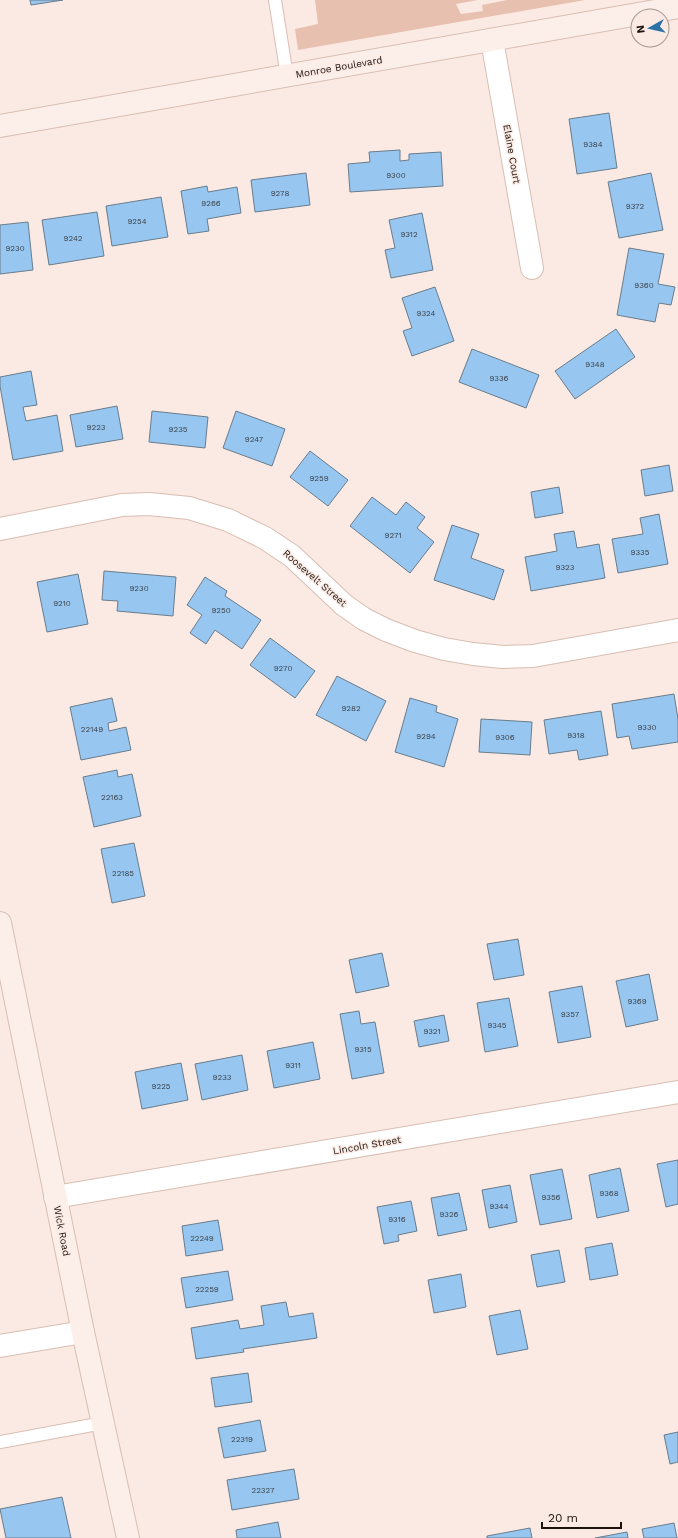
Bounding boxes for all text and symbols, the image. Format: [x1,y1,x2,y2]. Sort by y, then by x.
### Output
north arrow [630,8,670,48]
text: N [634,24,648,34]
street label: Monroe Boulevard [295,54,383,80]
street label: Elaine Court [501,123,523,185]
house number: 9384 [583,140,603,149]
house number: 9300 [386,171,406,180]
house number: 9278 [271,189,289,198]
house number: 9266 [201,199,221,208]
house number: 9372 [626,202,644,211]
house number: 9254 [127,217,147,226]
house number: 9312 [400,230,418,239]
house number: 9242 [64,234,83,243]
house number: 9230 [5,244,25,253]
house number: 9360 [634,281,654,290]
house number: 9324 [417,309,435,318]
house number: 9348 [585,360,605,369]
house number: 9336 [490,374,509,383]
house number: 9223 [87,423,106,432]
house number: 9235 [169,425,188,434]
house number: 9247 [245,435,264,444]
house number: 9259 [309,474,329,483]
house number: 9271 [384,531,402,540]
street label: Roosevelt Street [281,547,350,609]
house number: 9335 [631,548,650,557]
house number: 9323 [556,563,575,572]
house number: 9230 [129,584,149,593]
house number: 9210 [53,599,71,608]
house number: 9250 [211,606,231,615]
house number: 9270 [274,664,292,673]
house number: 9282 [341,704,361,713]
house number: 9330 [637,723,657,732]
house number: 22149 [81,725,103,734]
house number: 9318 [567,731,585,740]
house number: 9294 [416,732,436,741]
house number: 9306 [495,733,515,742]
house number: 22163 [101,793,123,802]
house number: 22185 [112,869,134,878]
house number: 9369 [627,997,647,1006]
house number: 9357 [561,1010,580,1019]
house number: 9345 [488,1021,507,1030]
house number: 9321 [423,1027,441,1036]
house number: 9315 [354,1045,372,1054]
house number: 9311 [285,1061,301,1070]
house number: 9233 [213,1073,232,1082]
house number: 9225 [152,1082,171,1091]
street label: Lincoln Street [332,1133,403,1156]
house number: 9368 [599,1189,619,1198]
house number: 9356 [542,1193,561,1202]
house number: 9344 [489,1202,509,1211]
street label: Wick Road [52,1205,72,1257]
house number: 9326 [440,1210,459,1219]
house number: 9316 [388,1215,406,1224]
house number: 22249 [190,1234,214,1243]
house number: 22259 [195,1285,219,1294]
house number: 22319 [231,1435,253,1444]
house number: 22327 [252,1486,275,1495]
scale bar [542,1504,621,1530]
text: 20 m [548,1511,578,1525]

